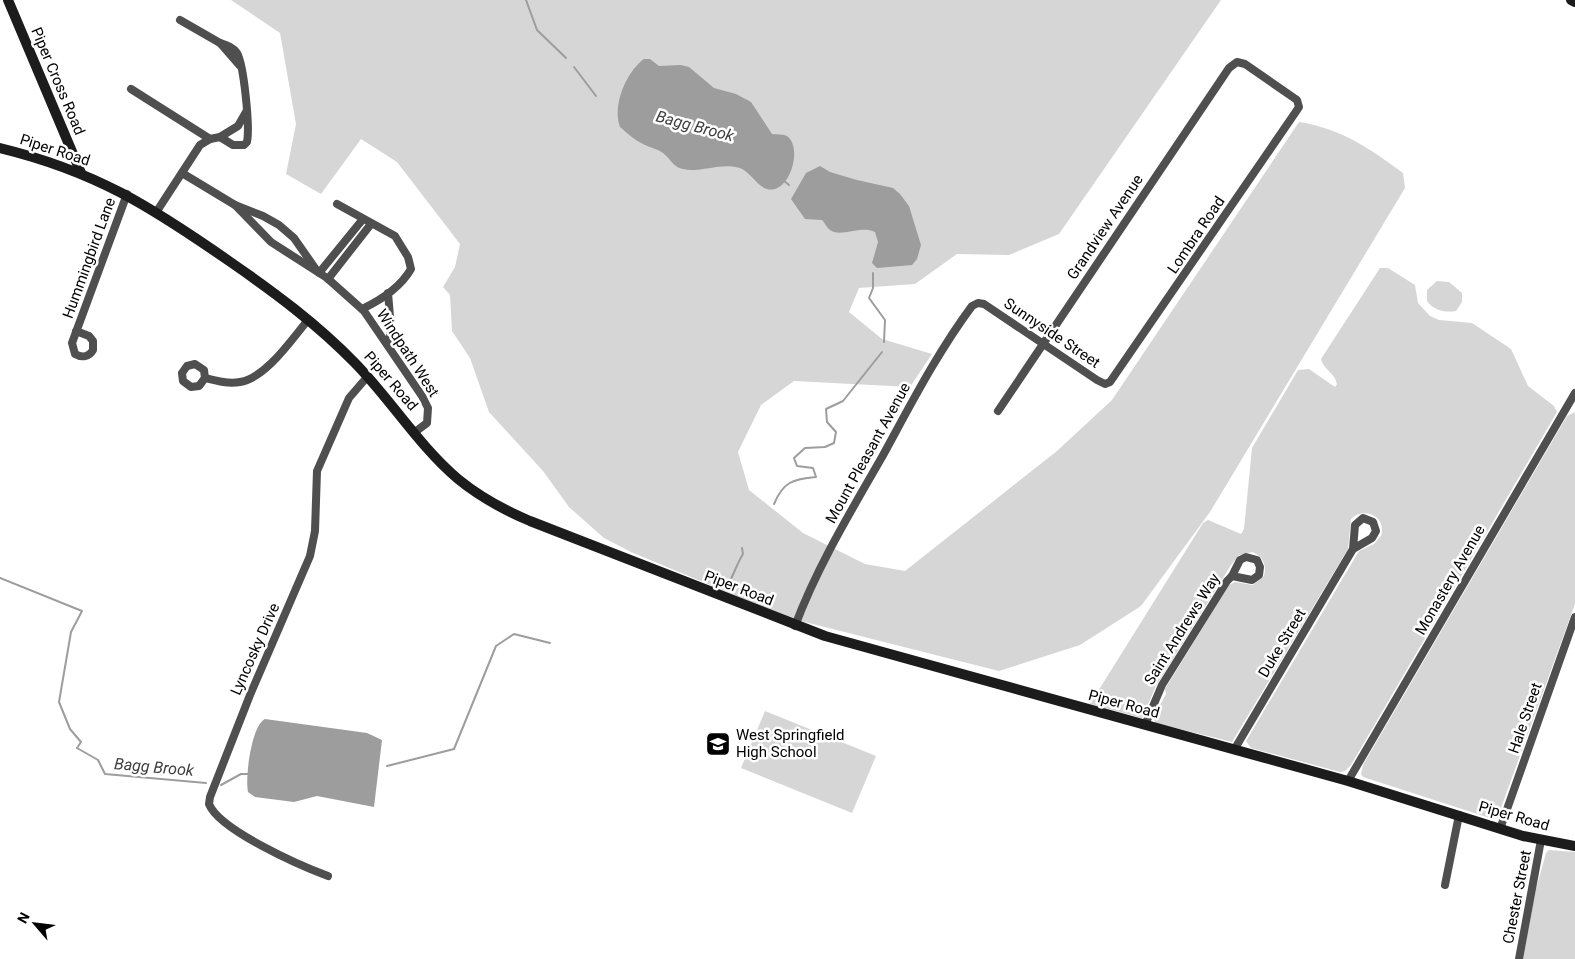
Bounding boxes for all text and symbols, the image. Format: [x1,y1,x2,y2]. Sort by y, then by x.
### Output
street label: Piper Cross Road [27,24,89,138]
water label: Bagg Brook [654,106,737,146]
street label: Piper Road [18,130,92,170]
street label: Grandview Avenue [1063,171,1147,283]
street label: Lombra Road [1164,193,1228,277]
street label: Hummingbird Lane [59,195,119,321]
street label: Sunnyside Street [1001,294,1104,372]
street label: Windpath West [373,306,443,400]
street label: Piper Road [360,348,422,414]
street label: Mount Pleasant Avenue [822,380,914,526]
street label: Monastery Avenue [1411,522,1489,638]
street label: Piper Road [702,567,776,609]
street label: Saint Andrews Way [1140,570,1224,688]
street label: Lyncosky Drive [227,600,283,698]
street label: Duke Street [1255,605,1310,681]
street label: Hale Street [1504,680,1546,756]
street label: Piper Road [1087,686,1161,722]
place label: West Springfield High School [736,726,845,761]
school or university icon: West Springfield High School [705,731,731,757]
water label: Bagg Brook [113,754,196,780]
street label: Piper Road [1477,797,1551,835]
street label: Chester Street [1499,849,1535,945]
north arrow [10,899,60,949]
text: N [14,910,33,926]

